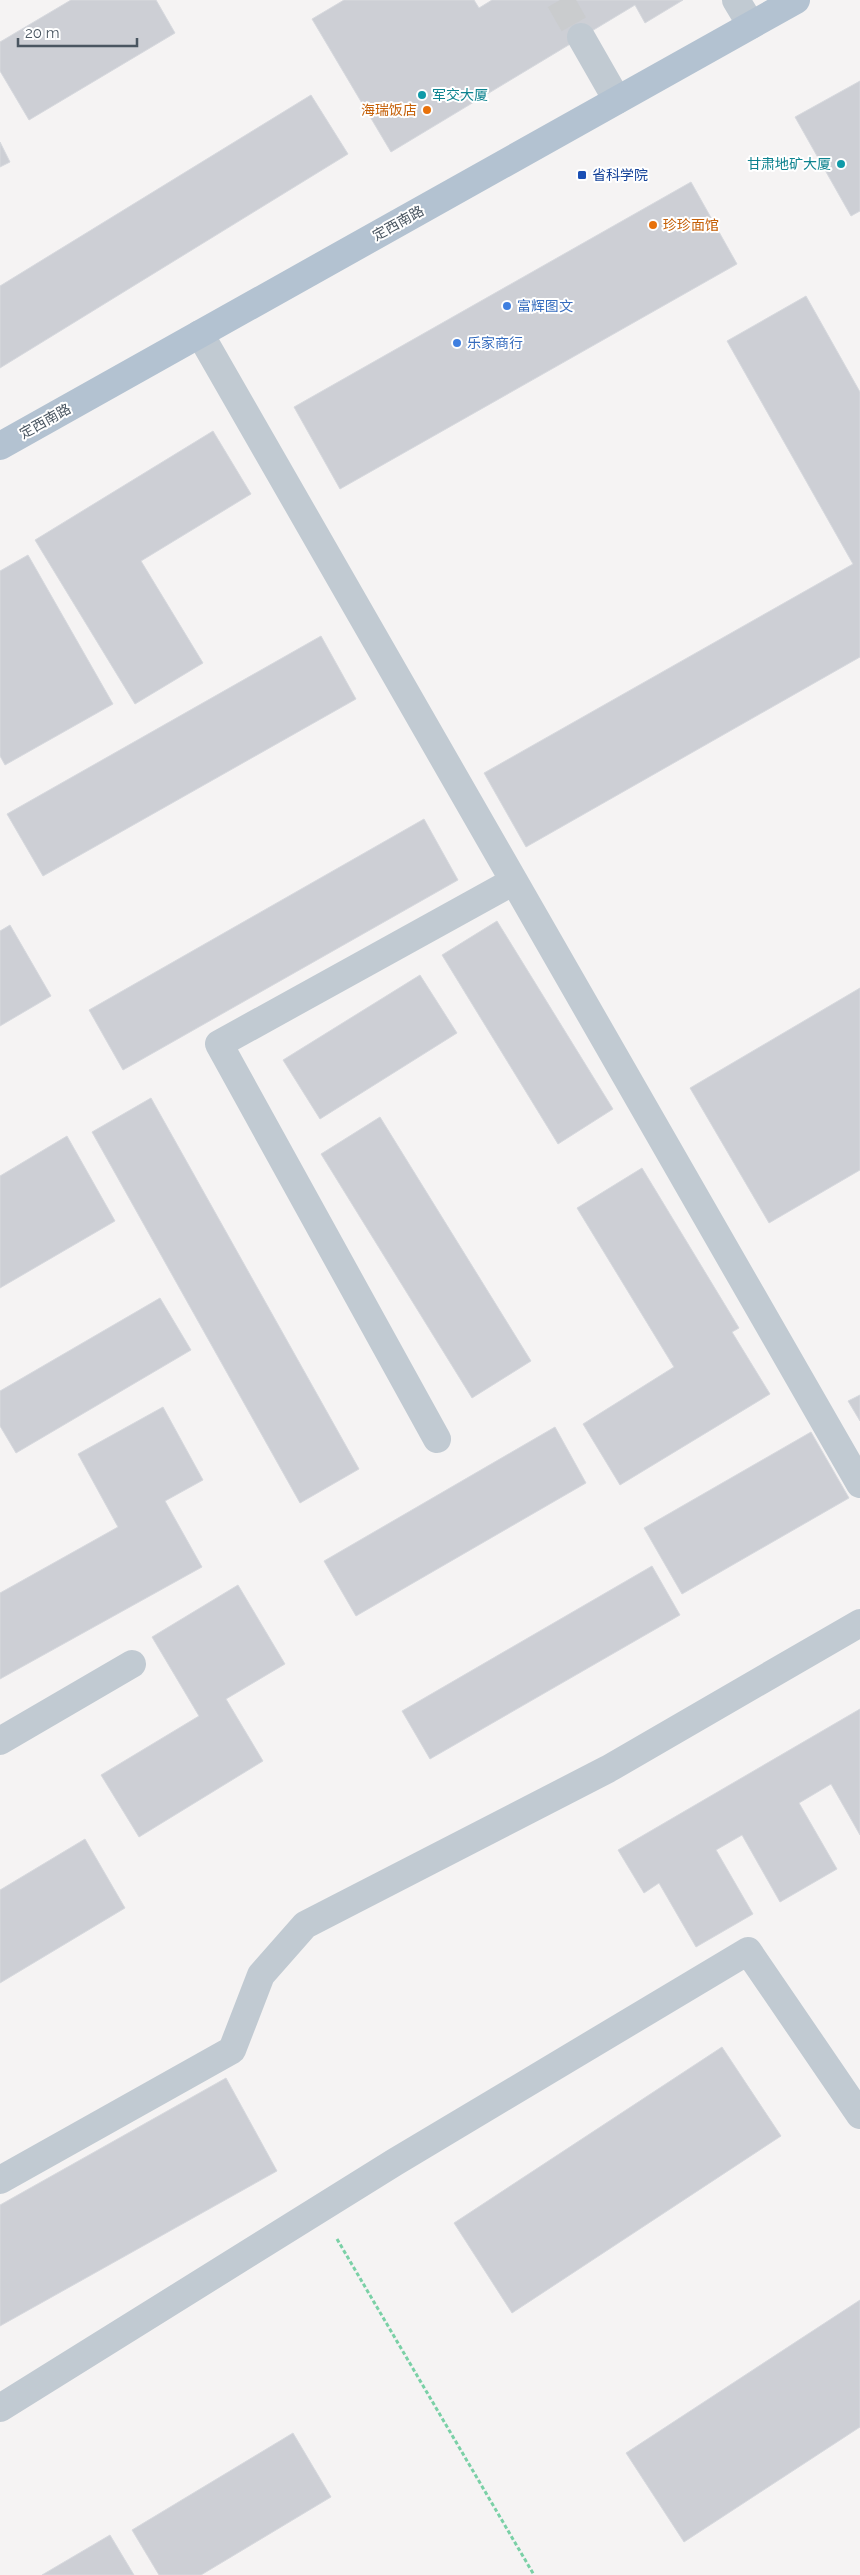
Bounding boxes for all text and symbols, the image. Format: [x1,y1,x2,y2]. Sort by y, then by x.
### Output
scale bar [18,15,136,47]
text: 20 m [25,24,60,42]
place label: 军交大厦 [432,87,488,103]
marker: 军交大厦 [416,89,428,101]
place label: 海瑞饭店 [361,102,417,118]
marker: 海瑞饭店 [421,104,433,116]
place label: 甘肃地矿大厦 [747,156,831,172]
marker: 甘肃地矿大厦 [835,158,847,170]
place label: 省科学院 [592,167,648,183]
marker: 省科学院 [576,169,588,181]
street label: 定西南路 [370,202,426,244]
place label: 珍珍面馆 [663,217,719,233]
marker: 珍珍面馆 [647,219,659,231]
place label: 富辉图文 [517,298,573,314]
marker: 富辉图文 [501,300,513,312]
place label: 乐家商行 [467,335,523,351]
marker: 乐家商行 [451,337,463,349]
street label: 定西南路 [17,400,73,442]

